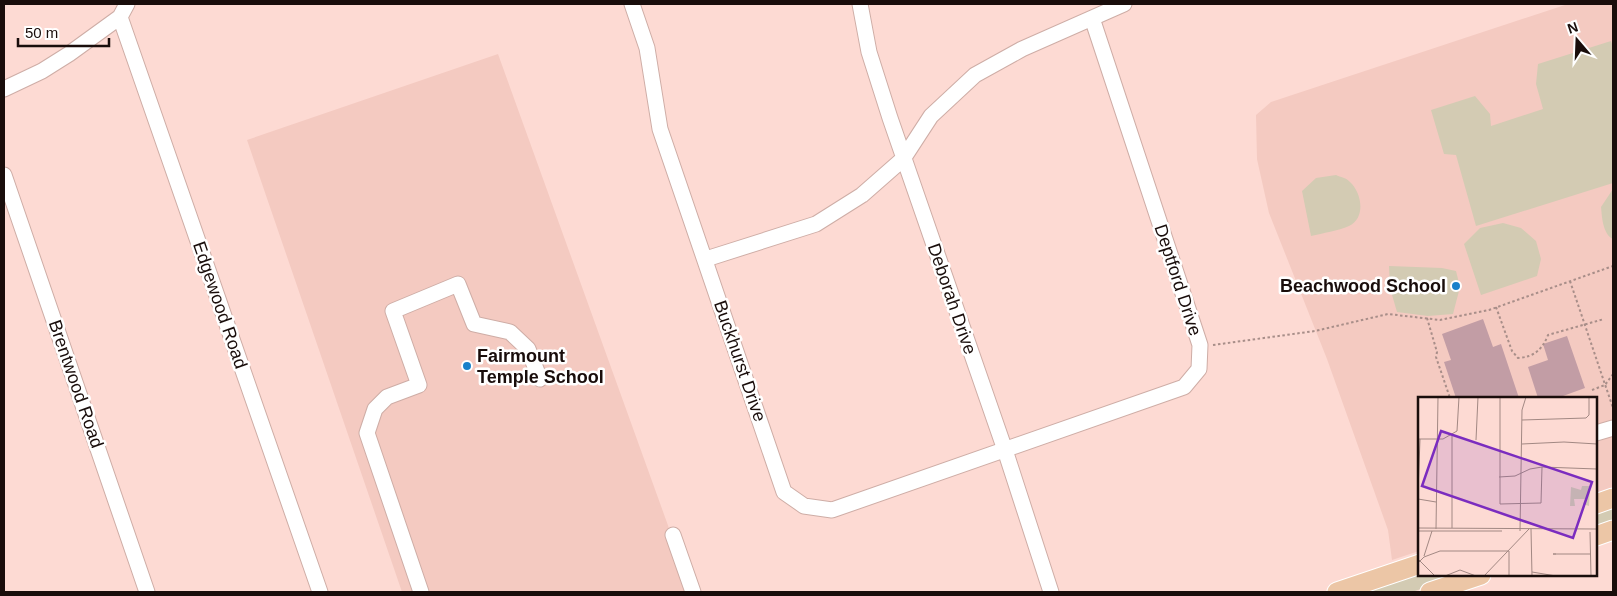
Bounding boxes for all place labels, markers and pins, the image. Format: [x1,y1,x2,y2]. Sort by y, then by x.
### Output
place label: Beachwood School [1280,276,1446,296]
marker: Beachwood School [1450,280,1462,292]
place label: Fairmount Temple School [477,346,604,387]
marker: Fairmount Temple School [461,360,473,372]

